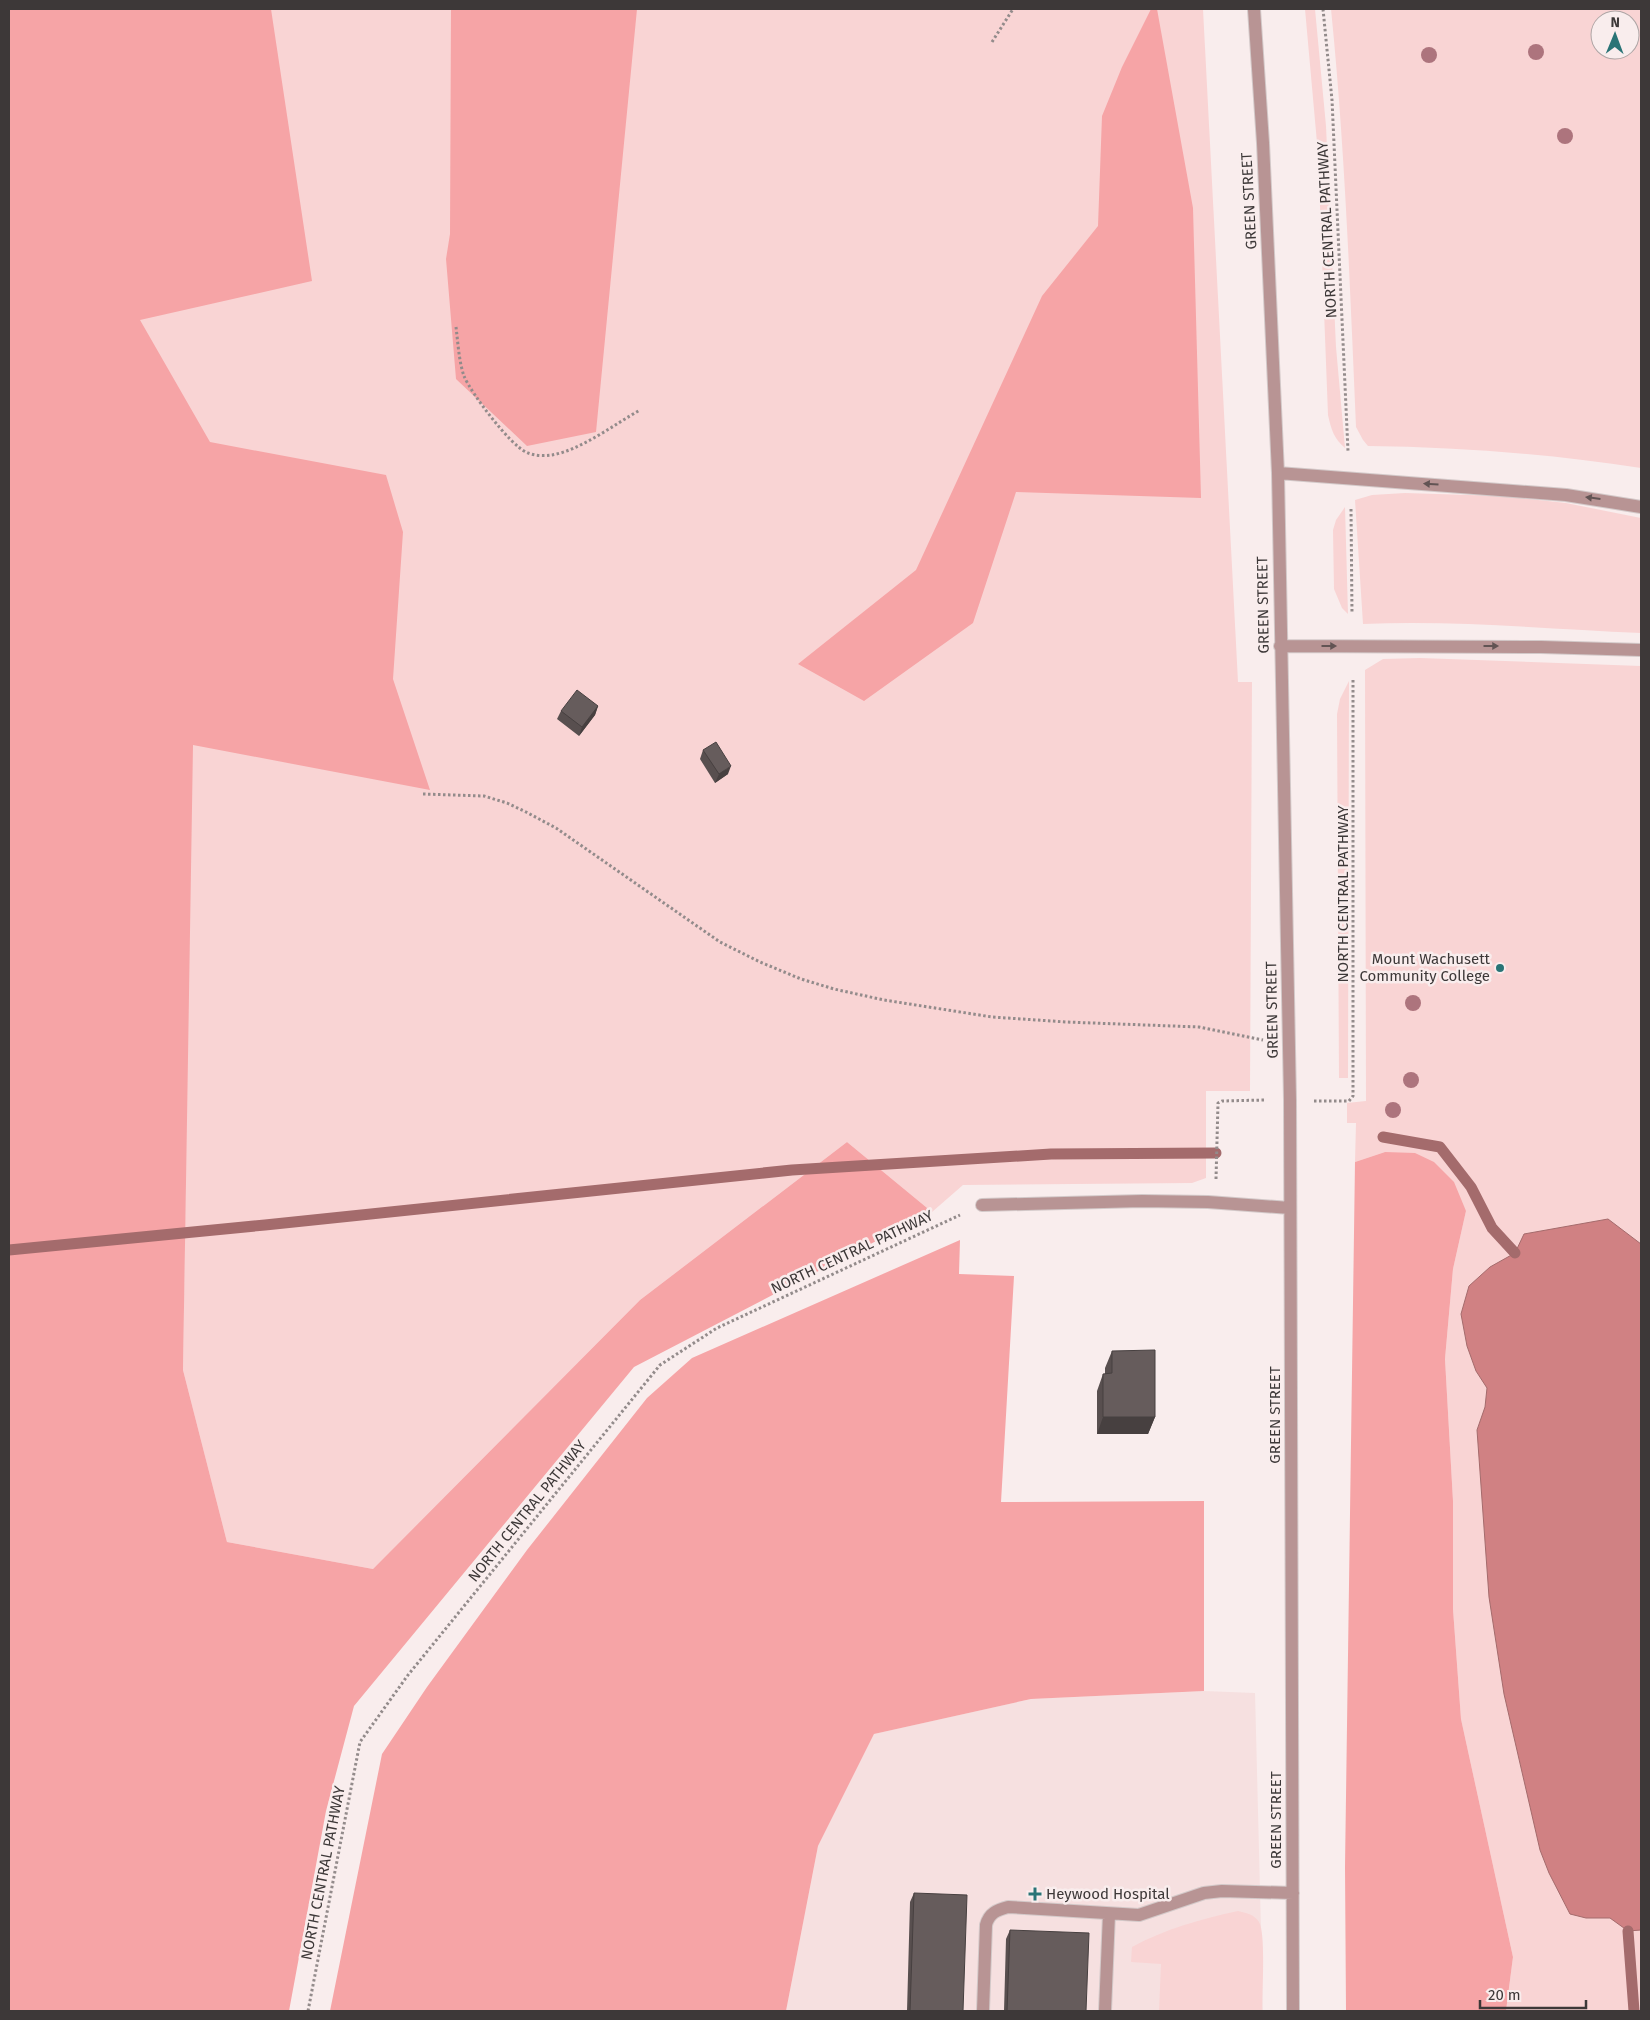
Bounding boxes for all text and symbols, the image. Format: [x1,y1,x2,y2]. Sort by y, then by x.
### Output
north arrow [1590,10,1640,60]
text: N [1610,14,1620,31]
street label: NORTH CENTRAL PATHWAY [1313,140,1341,319]
street label: GREEN STREET [1237,152,1261,250]
one-way arrow [1423,480,1439,488]
one-way arrow [1585,494,1601,502]
street label: GREEN STREET [1253,556,1273,654]
one-way arrow [1321,642,1337,650]
one-way arrow [1484,643,1500,651]
street label: NORTH CENTRAL PATHWAY [1334,805,1352,983]
place label: Mount Wachusett Community College [1359,950,1491,985]
street label: GREEN STREET [1262,961,1282,1059]
marker: Mount Wachusett Community College [1494,962,1506,974]
street label: NORTH CENTRAL PATHWAY [768,1206,937,1298]
street label: GREEN STREET [1266,1366,1284,1464]
street label: NORTH CENTRAL PATHWAY [464,1436,590,1585]
street label: GREEN STREET [1267,1771,1285,1869]
street label: NORTH CENTRAL PATHWAY [297,1784,349,1962]
place label: Heywood Hospital [1046,1885,1170,1903]
marker: Heywood Hospital [1028,1887,1042,1901]
scale bar [1480,1978,1586,2010]
text: 20 m [1488,1986,1521,2004]

